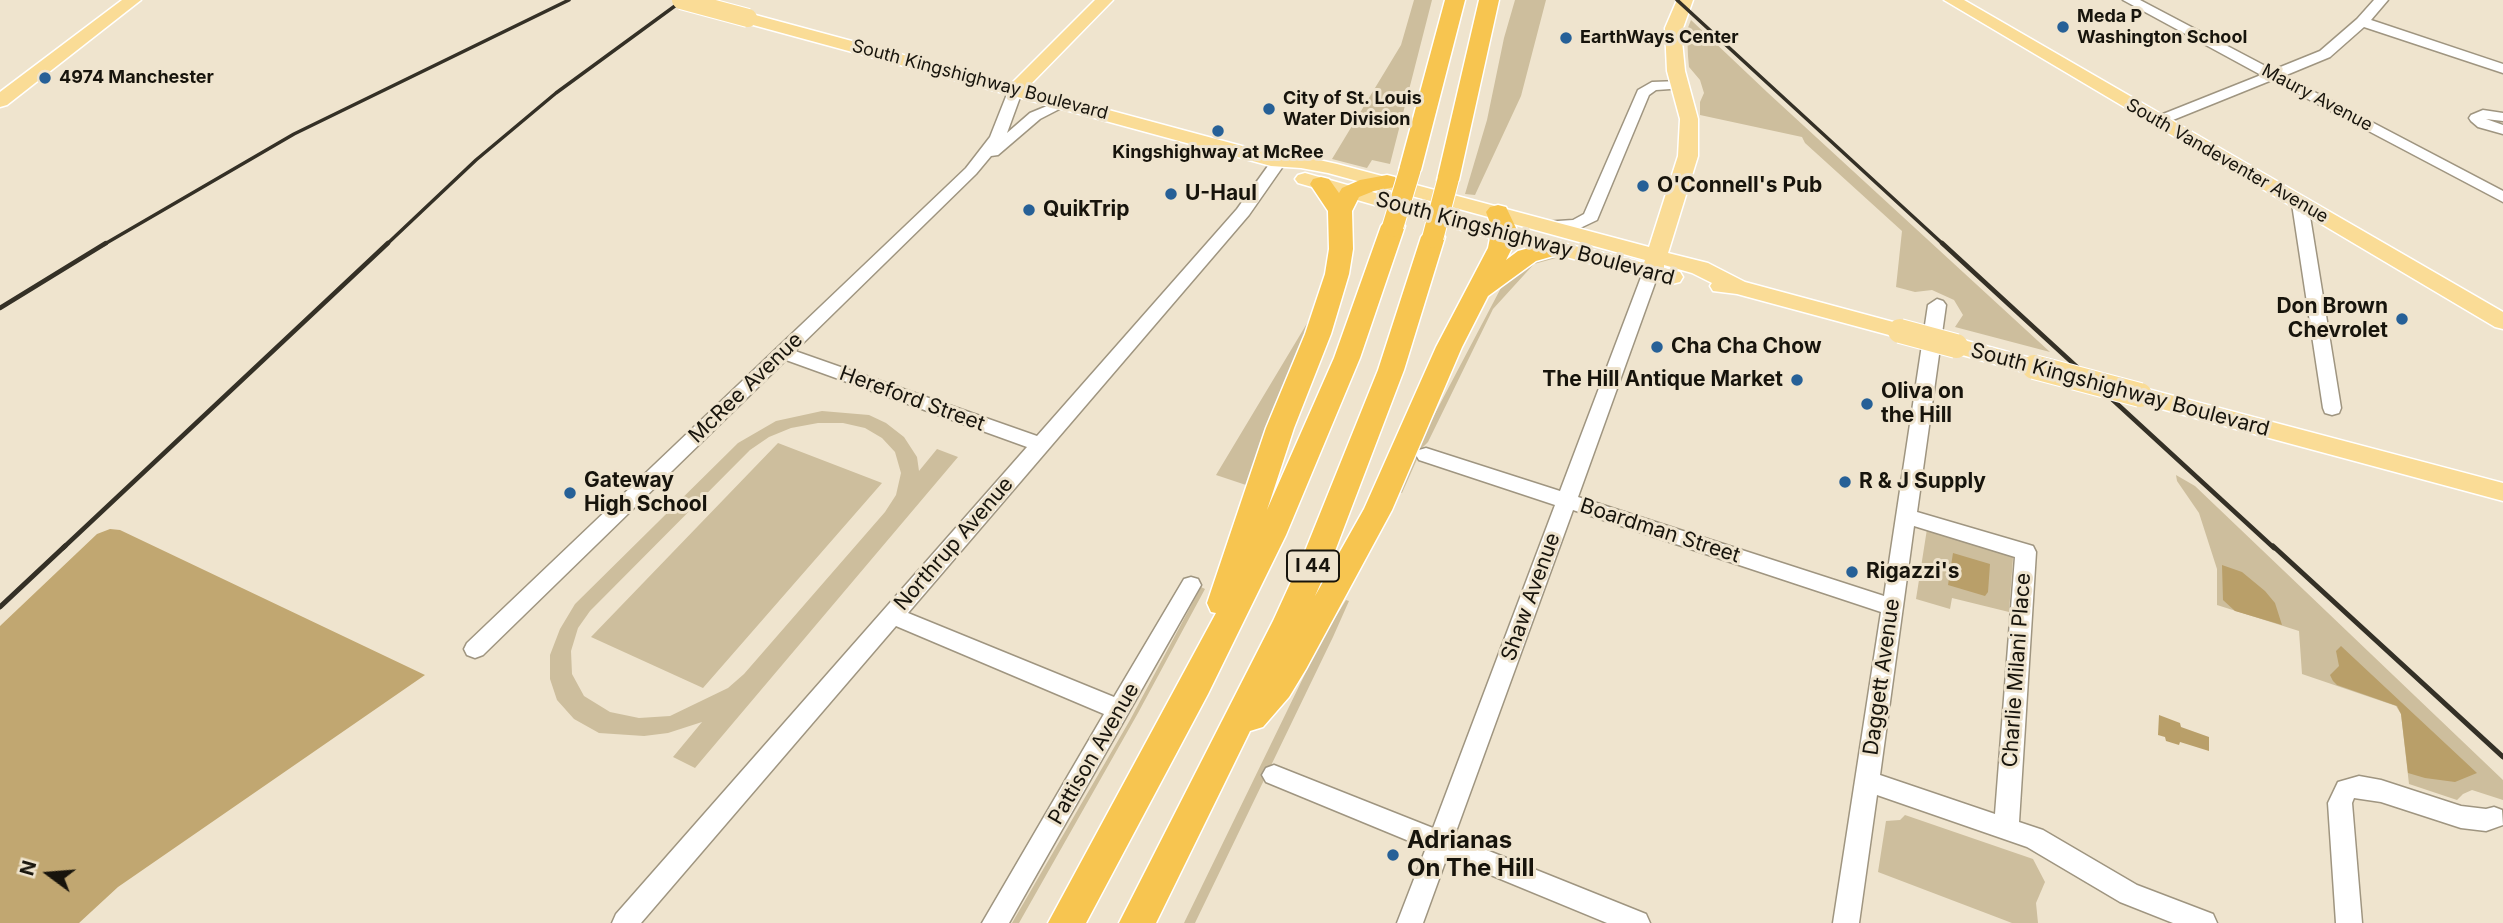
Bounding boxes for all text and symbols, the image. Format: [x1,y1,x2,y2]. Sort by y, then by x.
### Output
place label: Meda P Washington School [2077,6,2247,48]
marker: Meda P Washington School [2055,19,2071,35]
place label: EarthWays Center [1580,27,1739,49]
marker: EarthWays Center [1558,30,1574,46]
street label: South Kingshighway Boulevard [850,35,1110,125]
street label: Maury Avenue [2258,60,2376,136]
place label: 4974 Manchester [59,67,214,89]
marker: 4974 Manchester [37,70,53,86]
place label: City of St. Louis Water Division [1283,88,1422,130]
street label: South Vandeventer Avenue [2122,94,2332,228]
marker: City of St. Louis Water Division [1261,101,1277,117]
marker: Kingshighway at McRee [1210,123,1226,139]
place label: Kingshighway at McRee [1112,142,1324,164]
place label: O'Connell's Pub [1657,173,1822,199]
marker: O'Connell's Pub [1635,178,1651,194]
place label: U-Haul [1185,181,1257,207]
marker: U-Haul [1163,186,1179,202]
street label: South Kingshighway Boulevard [1373,187,1677,291]
place label: QuikTrip [1043,197,1130,223]
marker: QuikTrip [1021,202,1037,218]
place label: Don Brown Chevrolet [2276,294,2388,344]
marker: Don Brown Chevrolet [2394,311,2410,327]
street label: McRee Avenue [684,327,808,449]
place label: Cha Cha Chow [1671,334,1822,360]
street label: South Kingshighway Boulevard [1968,338,2272,442]
marker: Cha Cha Chow [1649,339,1665,355]
street label: Hereford Street [836,361,988,437]
place label: The Hill Antique Market [1542,367,1783,393]
marker: The Hill Antique Market [1789,372,1805,388]
place label: Oliva on the Hill [1881,379,1964,429]
marker: Oliva on the Hill [1859,396,1875,412]
place label: Gateway High School [584,468,707,518]
place label: R & J Supply [1859,469,1986,495]
street label: Northrup Avenue [889,472,1019,616]
marker: R & J Supply [1837,474,1853,490]
marker: Gateway High School [562,485,578,501]
street label: Boardman Street [1577,493,1743,569]
street label: Shaw Avenue [1496,529,1566,665]
road number: I 44 [1287,551,1339,582]
place label: Rigazzi's [1866,559,1959,585]
marker: Rigazzi's [1844,564,1860,580]
street label: Charlie Milani Place [1998,572,2036,768]
street label: Daggett Avenue [1859,597,1905,757]
street label: Pattison Avenue [1043,679,1145,829]
place label: Adrianas On The Hill [1407,827,1534,883]
north arrow [14,839,84,909]
marker: Adrianas On The Hill [1385,847,1401,863]
text: N [15,858,41,878]

